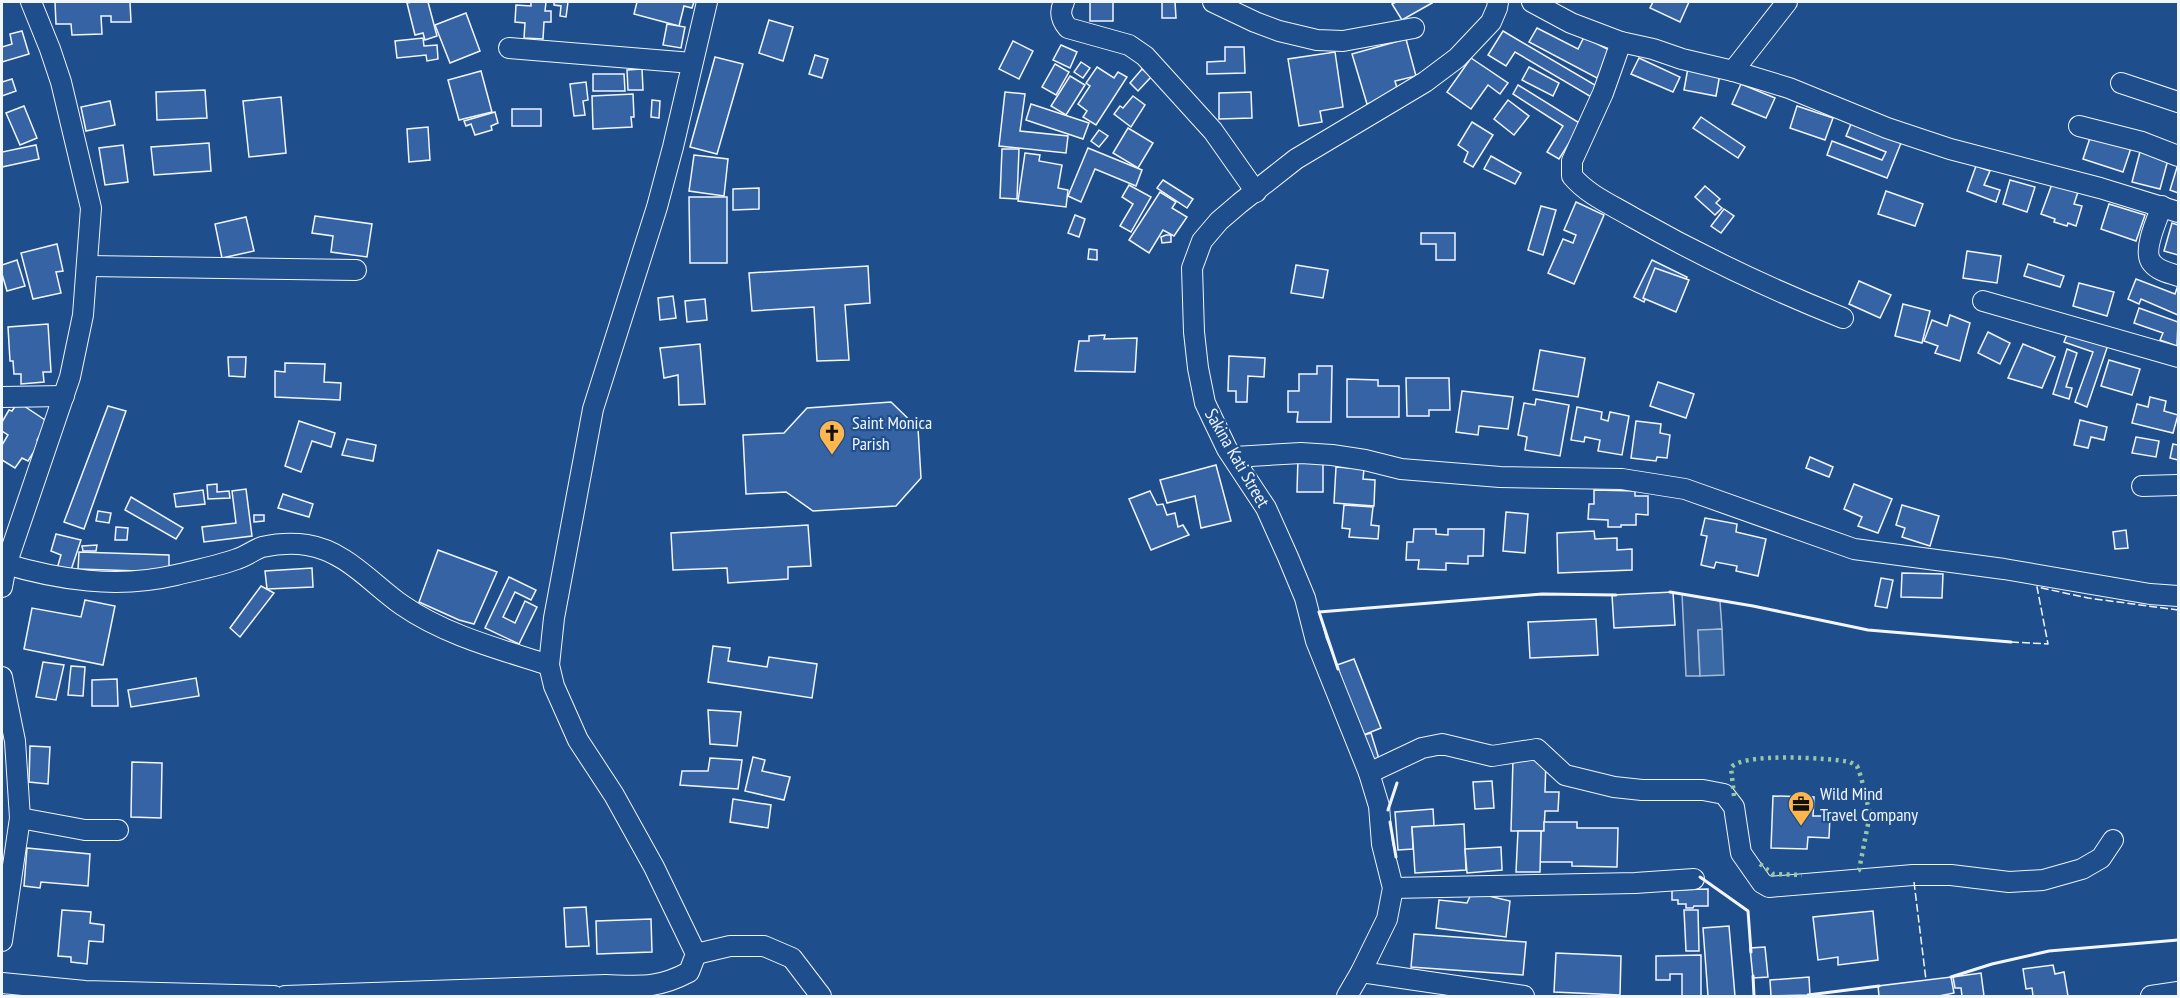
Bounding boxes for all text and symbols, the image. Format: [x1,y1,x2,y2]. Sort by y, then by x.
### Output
street label: Sakina Kati Street [1200,404,1275,511]
place label: Saint Monica Parish [852,411,932,455]
church icon: Saint Monica Parish [817,418,847,456]
place label: Wild Mind Travel Company [1820,782,1918,826]
office icon: Wild Mind Travel Company [1786,789,1816,827]

